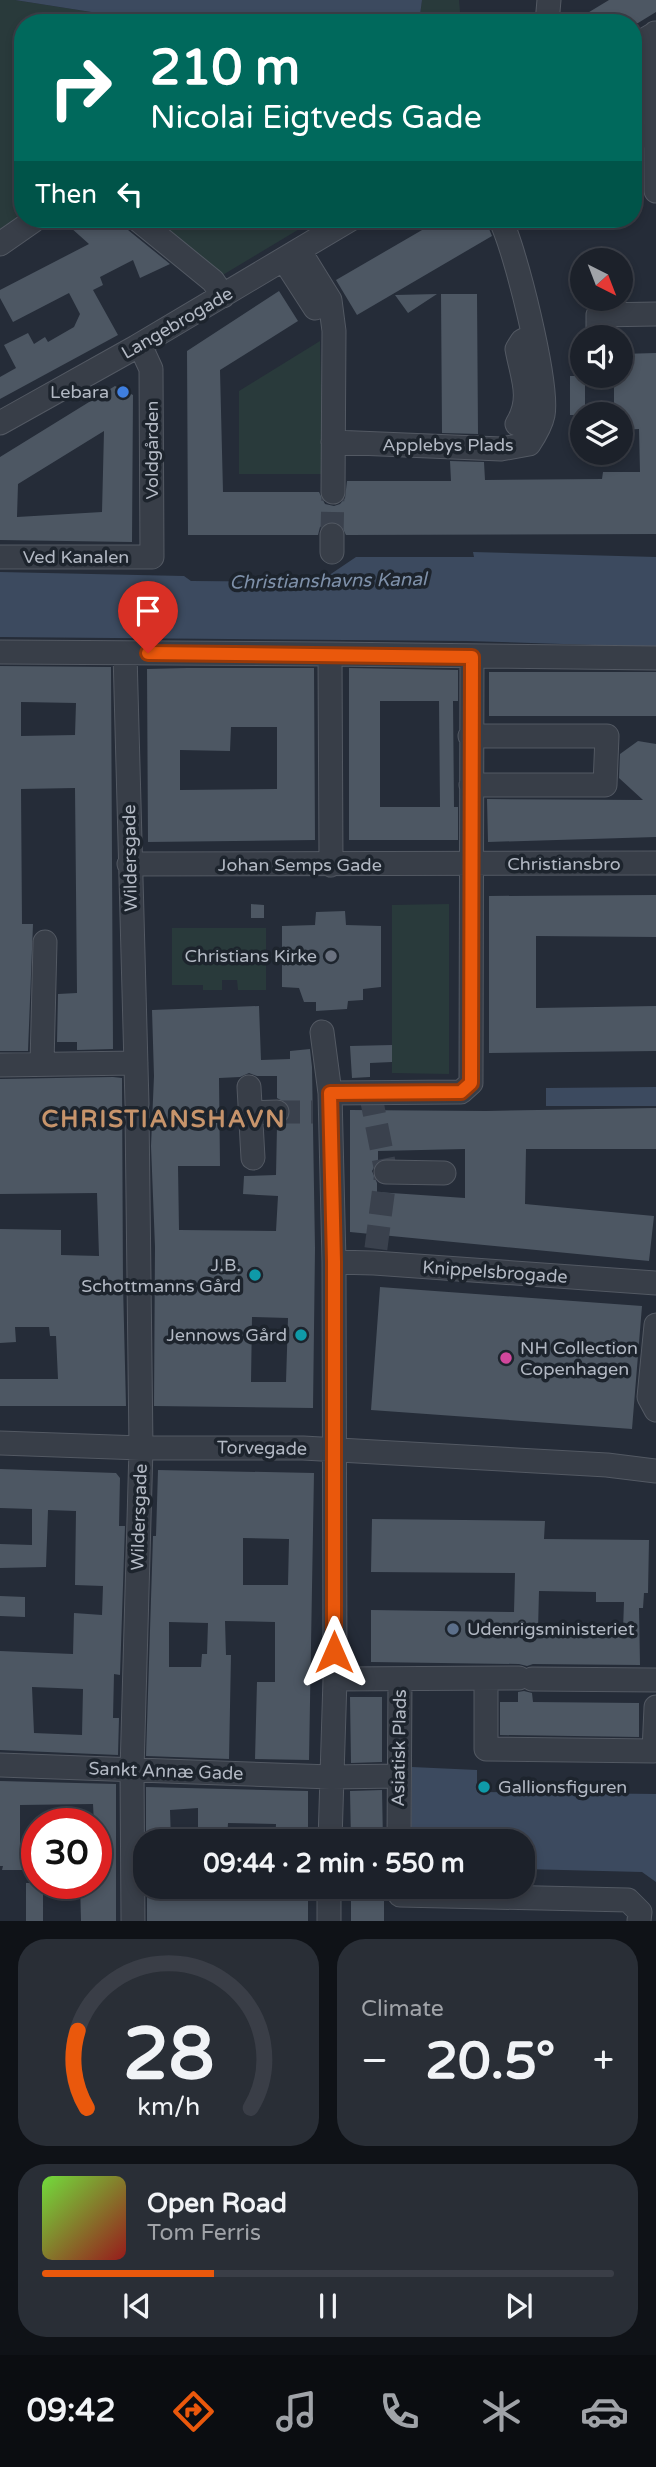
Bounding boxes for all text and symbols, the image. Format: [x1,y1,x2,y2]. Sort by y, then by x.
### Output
text: 210 m [150,39,300,98]
icon: right [35,42,126,133]
text: Nicolai Eigtveds Gade [150,99,482,137]
icon: left [111,175,149,213]
text: Then [35,179,97,210]
north arrow [570,248,634,312]
map controls [570,248,633,465]
street label: Langebrogade [117,282,237,364]
button: sound [570,325,633,388]
place label: Lebara [50,381,109,403]
marker: Lebara [115,384,131,400]
street label: Voldgården [141,401,163,499]
button: layers [570,402,633,465]
street label: Applebys Plads [382,434,514,456]
street label: Ved Kanalen [23,546,129,568]
water label: Christianshavns Kanal [229,568,429,594]
pin [118,581,178,653]
icon: arrive [129,592,167,630]
street label: Wildersgade [118,804,142,912]
street label: Christiansbro [507,853,621,875]
street label: Johan Semps Gade [218,854,382,876]
place label: Christians Kirke [185,945,317,967]
marker: Christians Kirke [323,948,339,964]
district label: CHRISTIANSHAVN [42,1105,286,1134]
place label: J.B. Schottmanns Gård [81,1254,241,1297]
street label: Knippelsbrogade [422,1256,568,1288]
marker: J.B. Schottmanns Gård [247,1267,263,1283]
place label: Jennows Gård [166,1324,287,1346]
marker: Jennows Gård [293,1327,309,1343]
place label: NH Collection Copenhagen [520,1337,638,1380]
marker: NH Collection Copenhagen [498,1350,514,1366]
street label: Torvegade [217,1436,307,1460]
street label: Wildersgade [126,1463,152,1571]
position arrow [297,1615,371,1689]
place label: Udenrigsministeriet [467,1618,635,1640]
marker: Udenrigsministeriet [445,1621,461,1637]
street label: Asiatisk Plads [387,1689,411,1807]
street label: Sankt Annæ Gade [88,1757,244,1785]
place label: Gallionsfiguren [498,1776,627,1798]
marker: Gallionsfiguren [476,1779,492,1795]
speed limit sign: 30 [21,1808,112,1899]
text: 09:44 · 2 min · 550 m [203,1848,465,1879]
text: Climate [361,1995,444,2023]
text: 28 [123,2012,214,2100]
text: 20.5° [425,2030,555,2093]
text: − [361,2038,388,2084]
text: + [593,2038,614,2084]
text: km/h [137,2092,200,2122]
text: Open Road [147,2188,287,2219]
text: Tom Ferris [147,2219,261,2247]
icon: previous [118,2287,156,2325]
icon: pause [309,2287,347,2325]
icon: next [500,2287,538,2325]
icon: directions [169,2387,218,2436]
icon: music [272,2387,321,2436]
icon: phone [375,2387,424,2436]
icon: climate [477,2387,526,2436]
icon: car [580,2387,629,2436]
text: 09:42 [27,2392,116,2430]

